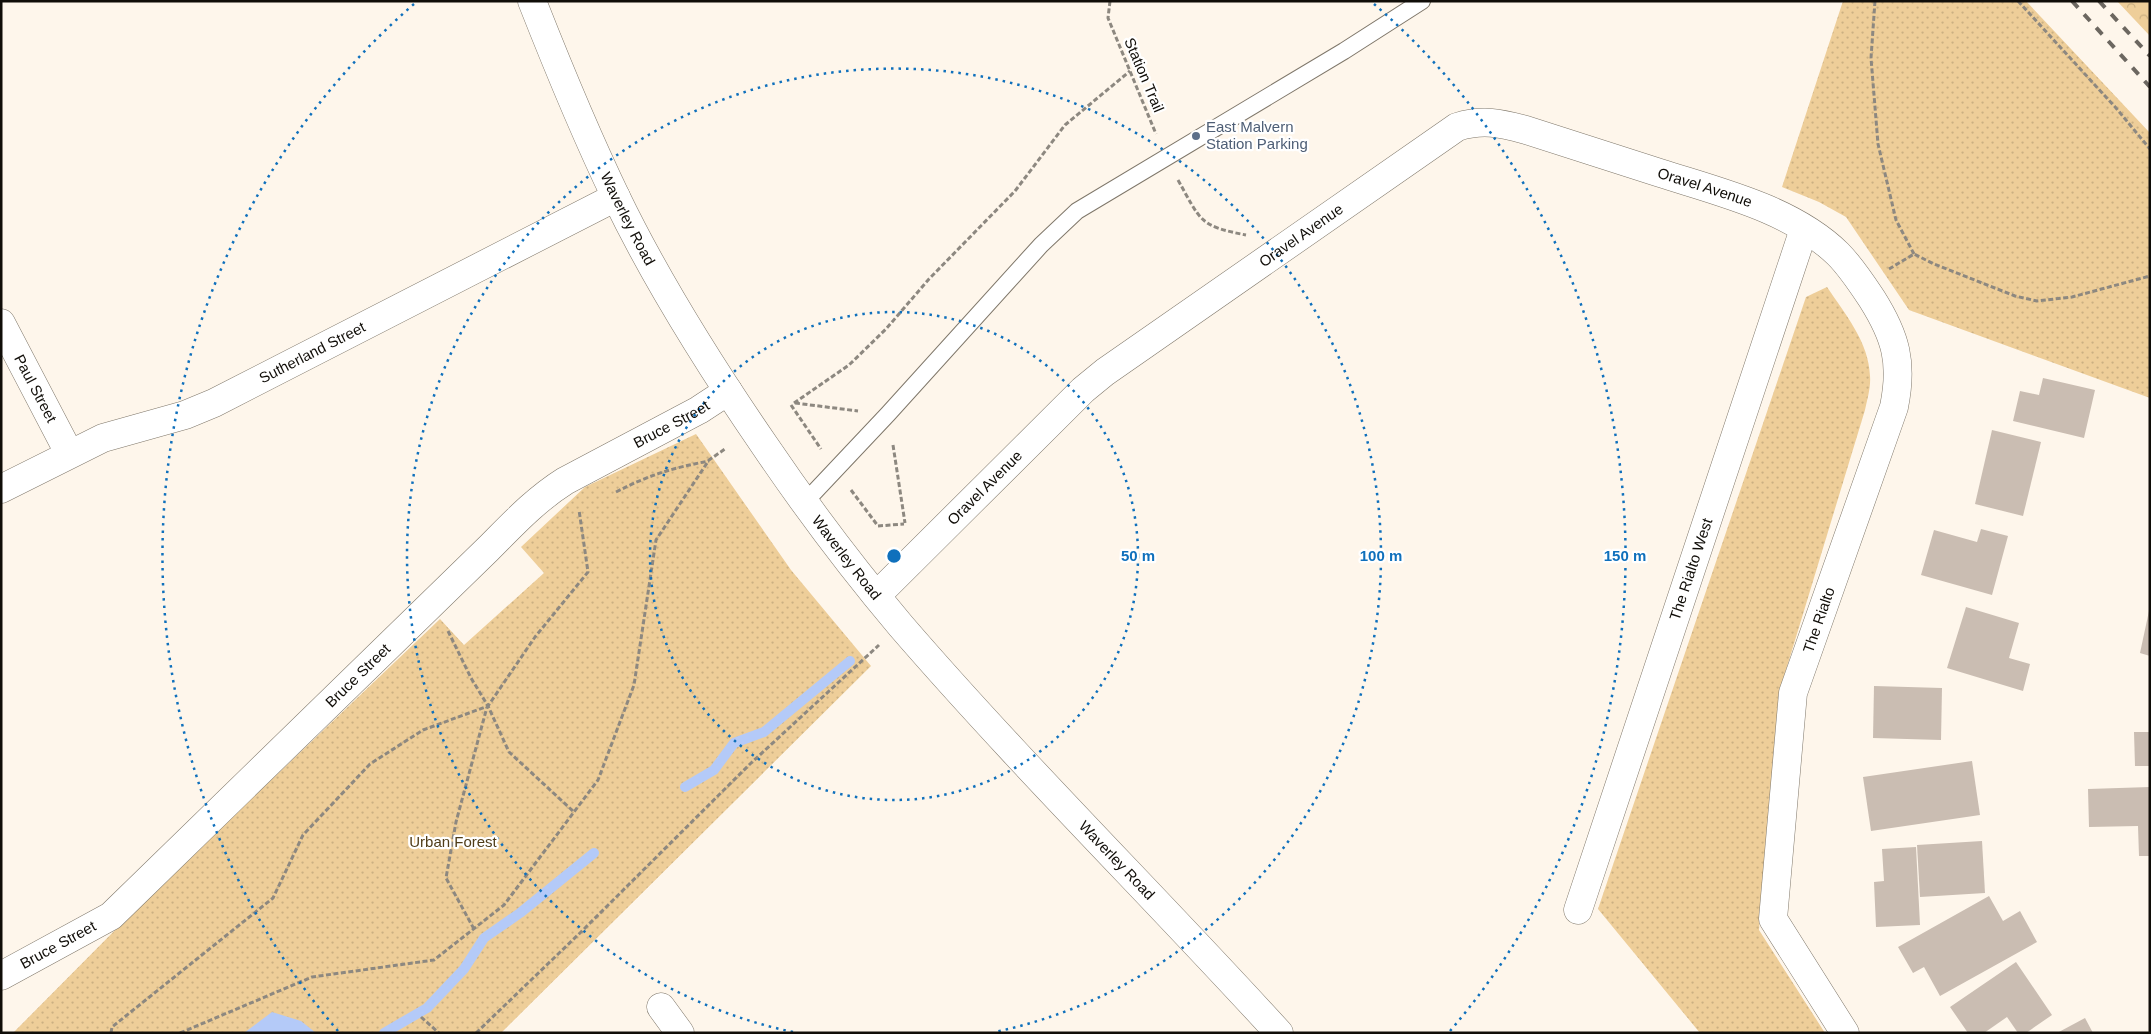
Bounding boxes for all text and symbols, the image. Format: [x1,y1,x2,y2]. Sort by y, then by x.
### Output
street label: Station Trail [1121,35,1168,115]
place label: East Malvern Station Parking [1206,118,1308,152]
marker: East Malvern Station Parking [1190,130,1202,142]
street label: Oravel Avenue [1656,164,1755,210]
street label: Waverley Road [597,169,659,268]
street label: Oravel Avenue [1256,200,1346,270]
street label: Sutherland Street [256,318,369,386]
street label: Paul Street [11,351,61,426]
street label: Bruce Street [631,396,713,451]
street label: Oravel Avenue [944,447,1025,528]
street label: Waverley Road [809,512,885,603]
street label: The Rialto West [1666,515,1716,622]
centre of rings [885,547,903,565]
text: 50 m [1121,547,1155,564]
text: 100 m [1360,547,1402,564]
text: 150 m [1604,547,1646,564]
street label: The Rialto [1799,585,1838,655]
street label: Bruce Street [322,639,394,710]
street label: Waverley Road [1076,817,1158,903]
park label: Urban Forest [409,833,498,850]
street label: Bruce Street [17,917,99,972]

